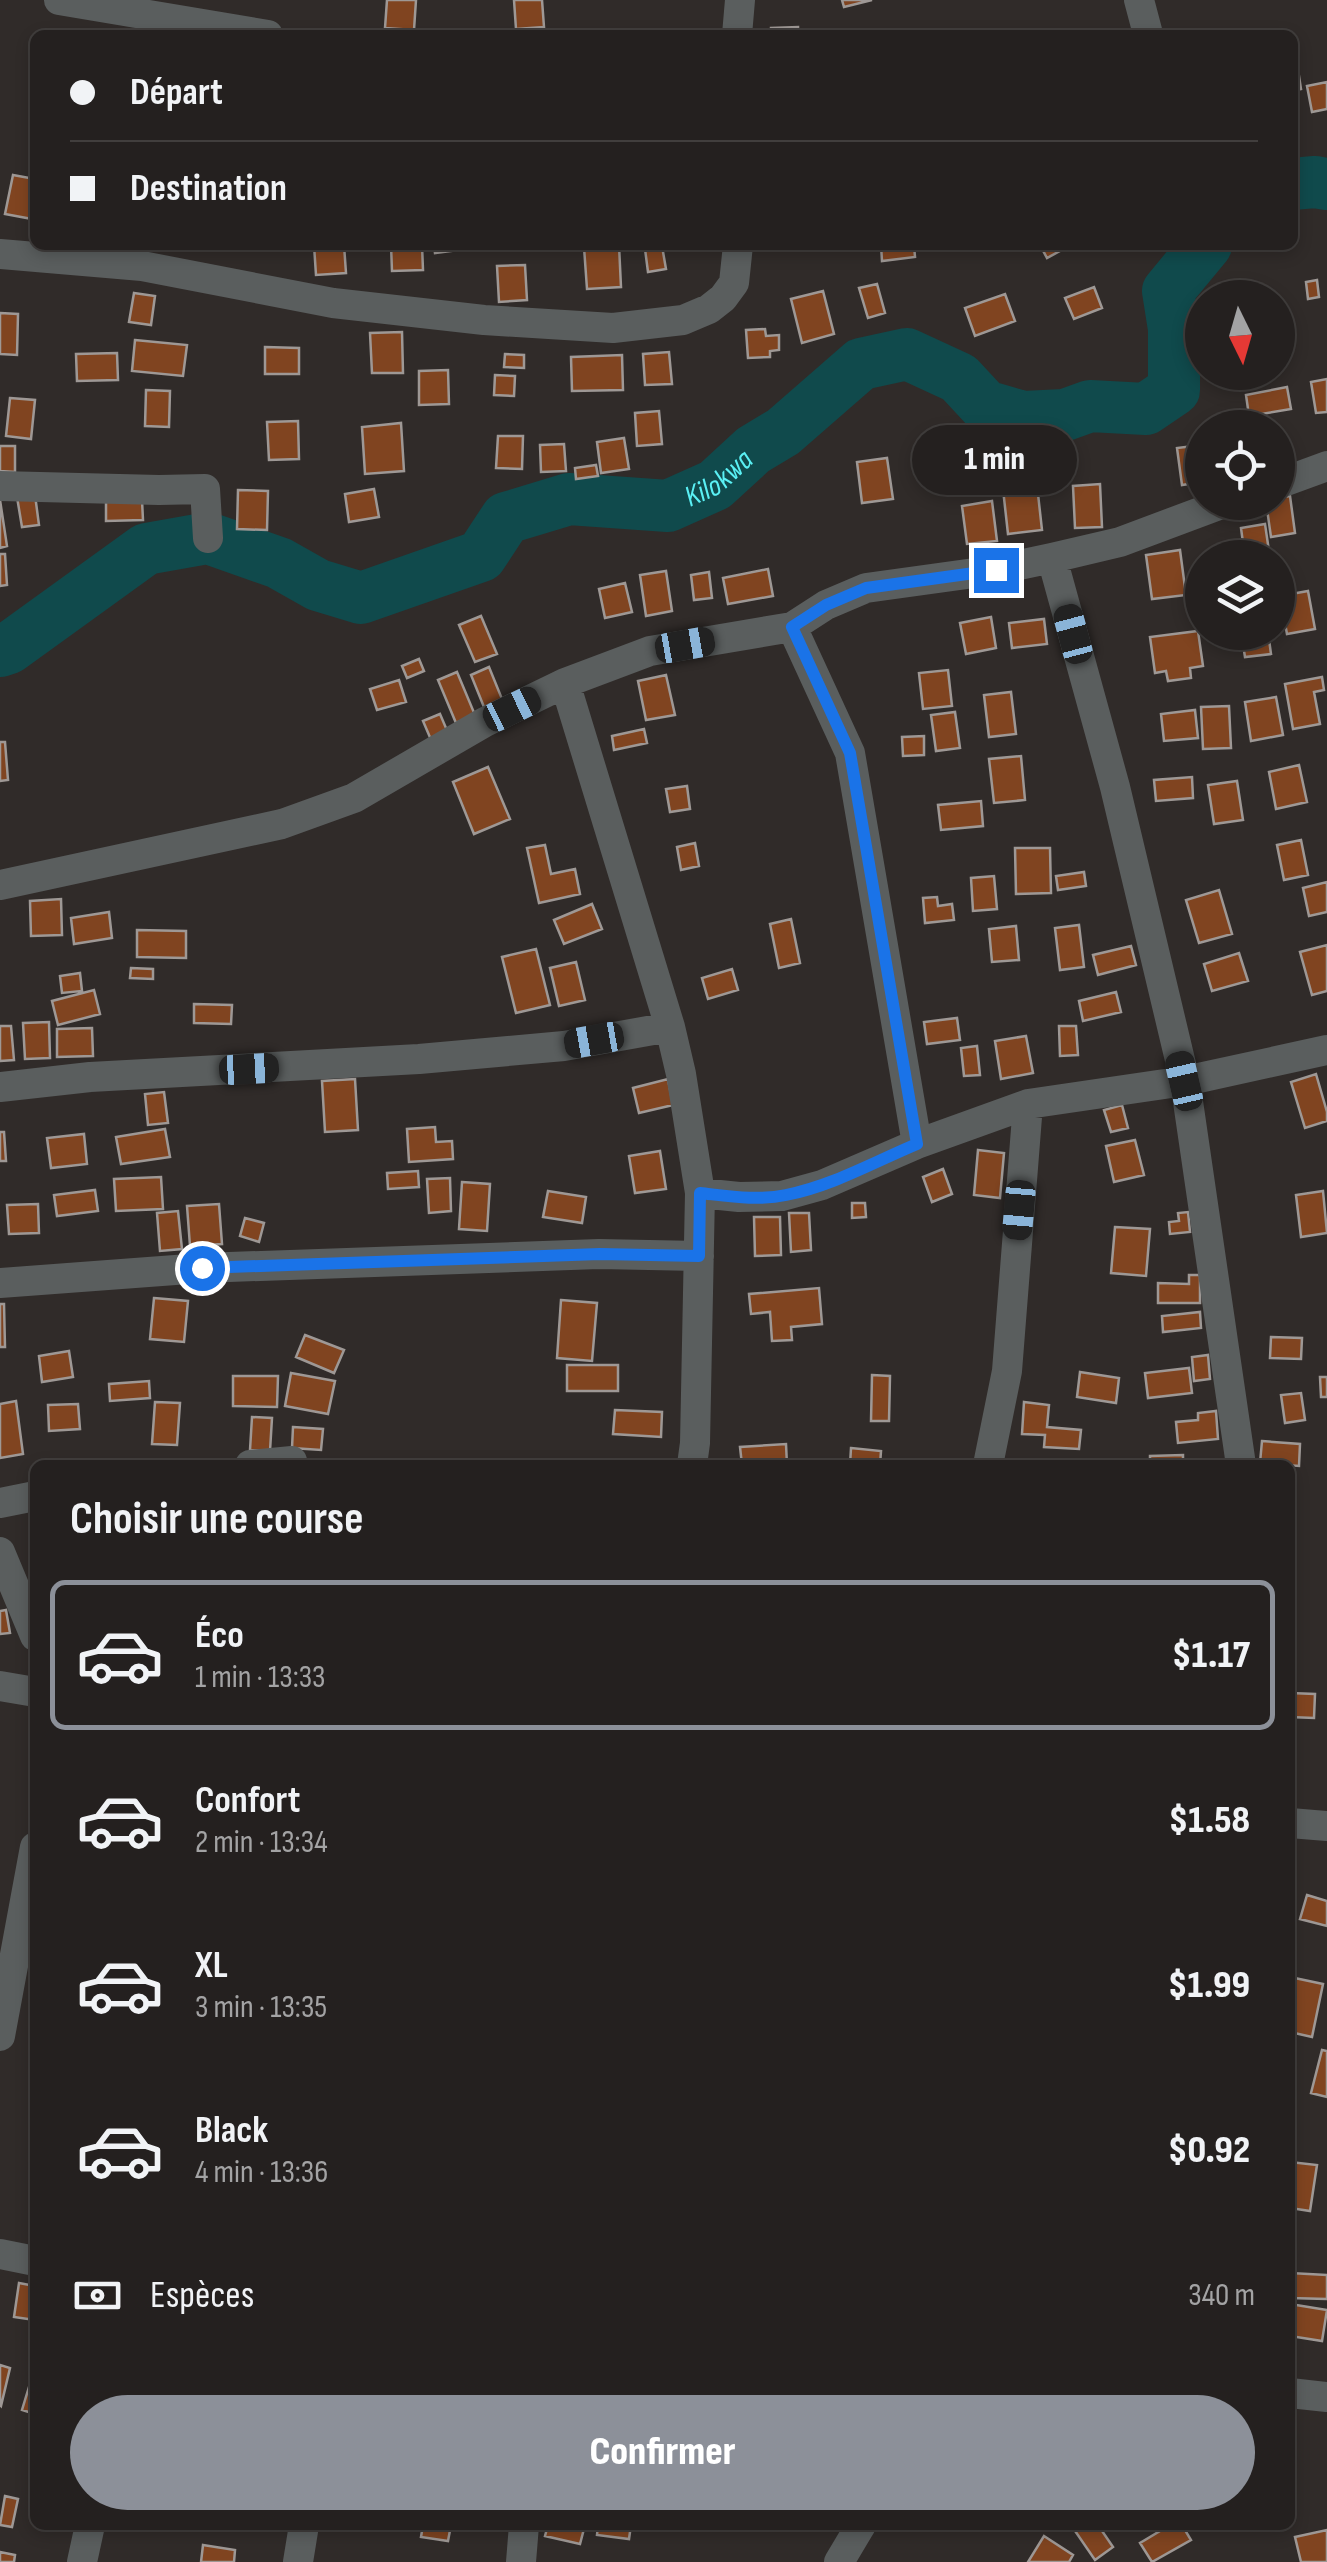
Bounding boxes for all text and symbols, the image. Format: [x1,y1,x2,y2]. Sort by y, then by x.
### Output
text: Départ [130,70,223,115]
text: Destination [130,166,287,211]
north arrow [1185,280,1295,390]
map controls [1185,280,1295,650]
button: locate [1185,410,1295,520]
callout: 1 min [914,425,1078,495]
text: 1 min [964,440,1025,479]
water label: Kilokwa [679,442,761,515]
button: layers [1185,540,1295,650]
route end [974,548,1019,593]
car [1051,601,1095,667]
car [653,625,717,665]
car [478,682,546,736]
car [562,1020,626,1060]
car [1163,1048,1205,1114]
car [218,1052,280,1086]
car [1001,1179,1037,1241]
route start [180,1246,225,1291]
text: Choisir une course [70,1492,363,1547]
icon: car [75,1610,165,1700]
text: Éco [195,1613,244,1658]
text: $1.17 [1172,1633,1250,1678]
text: 1 min · 13:33 [195,1658,326,1697]
icon: car [75,1775,165,1865]
text: Confort [195,1778,300,1823]
text: $1.58 [1169,1798,1250,1843]
text: 2 min · 13:34 [195,1823,328,1862]
icon: car [75,1940,165,2030]
text: XL [195,1943,228,1988]
text: $1.99 [1168,1963,1250,2008]
text: 3 min · 13:35 [195,1988,327,2027]
icon: car [75,2105,165,2195]
text: Black [195,2108,268,2153]
text: $0.92 [1168,2128,1250,2173]
text: 4 min · 13:36 [195,2153,328,2192]
icon: cash [70,2268,125,2323]
text: Espèces [150,2273,254,2318]
text: 340 m [1188,2276,1255,2315]
button: Confirmer [70,2395,1255,2510]

